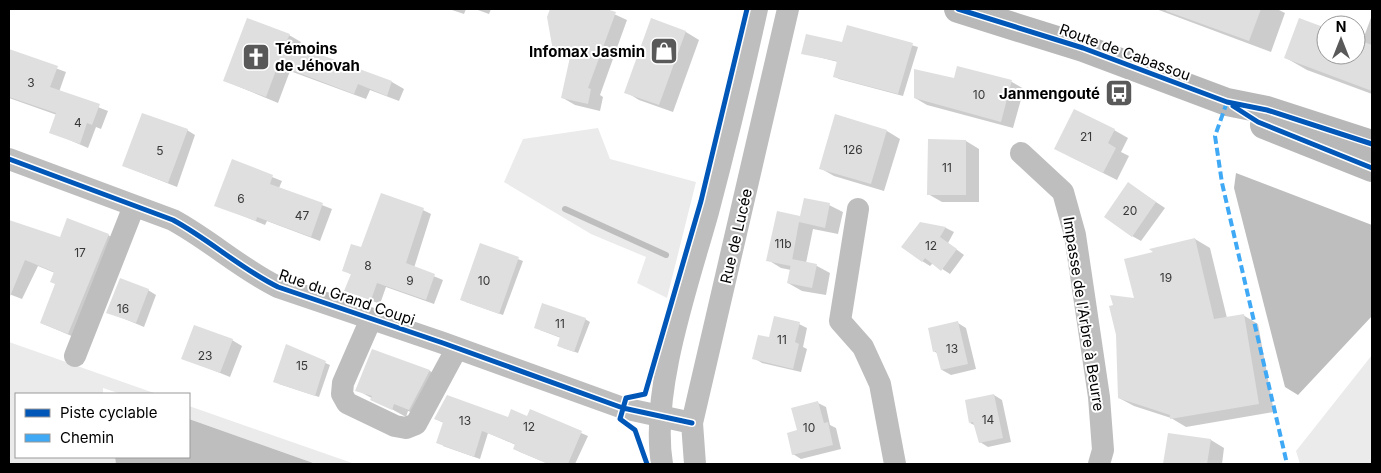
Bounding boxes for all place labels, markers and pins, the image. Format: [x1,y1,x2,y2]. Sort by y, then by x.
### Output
shop icon: Infomax Jasmin [649,36,679,66]
place label: Témoins de Jéhovah [275,39,360,75]
church icon: Témoins de Jéhovah [241,42,271,72]
place label: Infomax Jasmin [529,42,645,61]
bus stop icon: Janmengouté [1104,78,1134,108]
place label: Janmengouté [999,84,1100,103]

